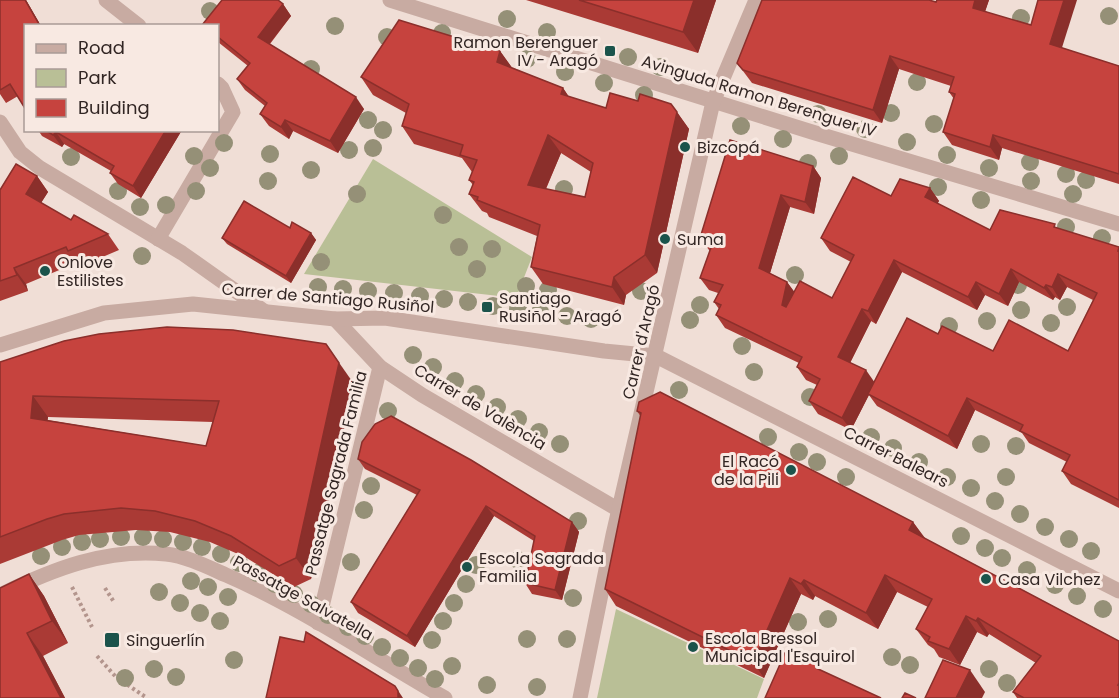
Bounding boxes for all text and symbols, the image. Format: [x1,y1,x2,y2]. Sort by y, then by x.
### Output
legend [24,24,219,132]
place label: Ramon Berenguer IV - Aragó [453,31,598,72]
text: Road [78,35,125,60]
marker: Ramon Berenguer IV - Aragó [603,44,617,58]
street label: Avinguda Ramon Berenguer IV [639,49,879,143]
text: Park [78,65,117,90]
text: Building [78,95,150,120]
place label: Bizcopá [697,136,760,159]
marker: Bizcopá [678,140,692,154]
place label: Suma [677,228,724,251]
marker: Suma [658,232,672,246]
place label: Onlove Estilistes [57,251,124,292]
marker: Onlove Estilistes [38,264,52,278]
street label: Carrer de Santiago Rusiñol [221,277,435,319]
street label: Carrer d'Aragó [617,282,665,402]
place label: Santiago Rusiñol - Aragó [499,287,622,328]
marker: Santiago Rusiñol - Aragó [480,300,494,314]
street label: Carrer de València [410,358,550,456]
street label: Passatge Sagrada Familia [299,368,373,578]
street label: Carrer Balears [840,421,952,493]
place label: El Racó de la Pili [714,450,779,491]
marker: El Racó de la Pili [784,463,798,477]
place label: Escola Sagrada Familia [479,547,604,588]
street label: Passatge Salvatella [229,550,377,646]
marker: Escola Sagrada Familia [460,560,474,574]
place label: Casa Vilchez [998,568,1100,591]
marker: Casa Vilchez [979,572,993,586]
place label: Escola Bressol Municipal l'Esquirol [705,627,855,668]
place label: Singuerlín [126,629,205,652]
marker: Singuerlín [103,631,121,649]
marker: Escola Bressol Municipal l'Esquirol [686,640,700,654]

